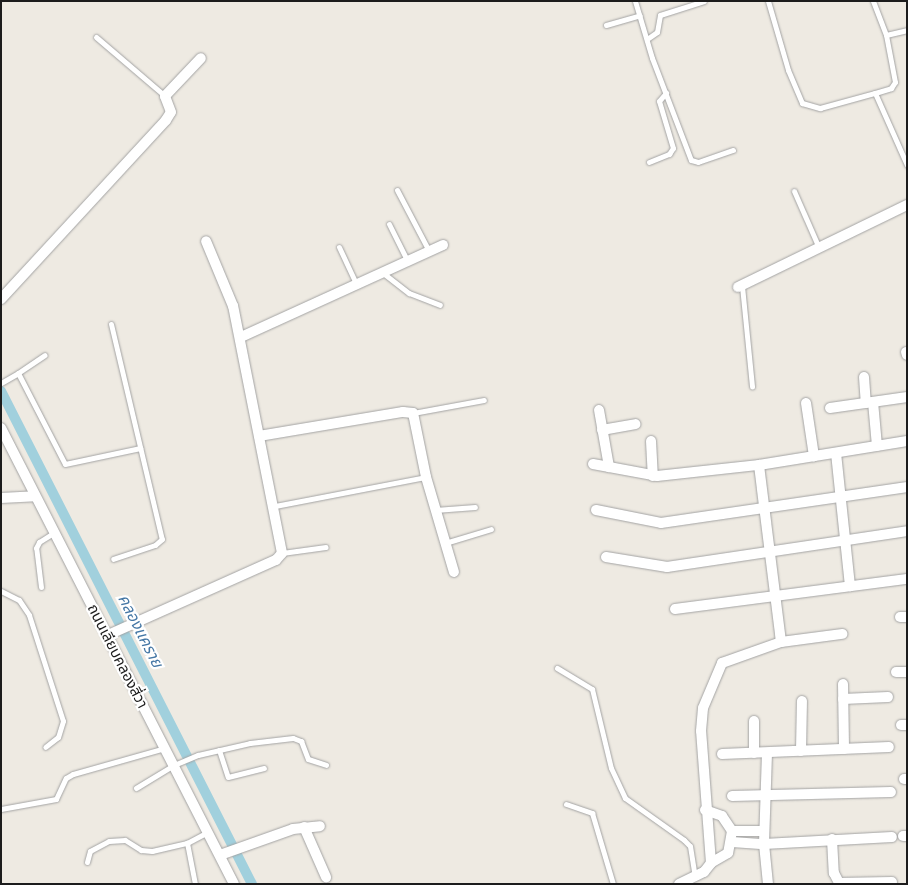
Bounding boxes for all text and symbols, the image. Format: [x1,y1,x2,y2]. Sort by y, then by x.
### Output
water label: คลองเเคราย [113,591,167,671]
street label: ถนนเลียบคลองสี่วา [84,601,152,711]

